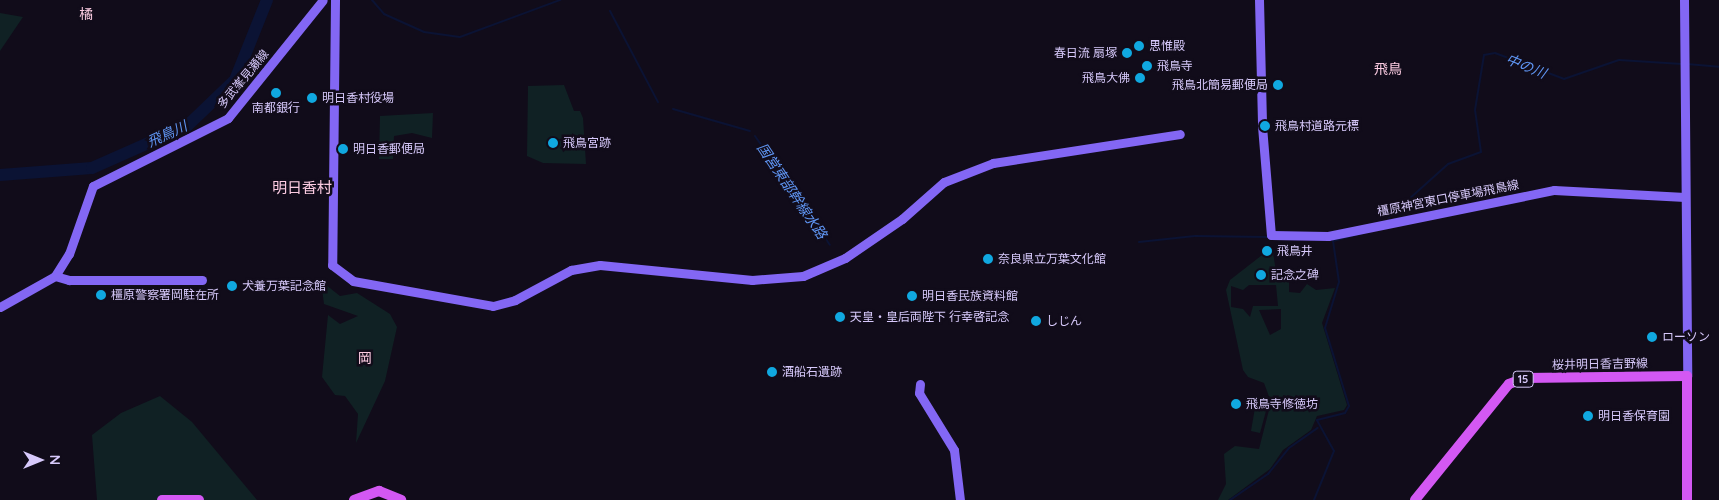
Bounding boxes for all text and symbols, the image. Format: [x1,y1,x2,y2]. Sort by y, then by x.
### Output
district label: 橘 [79,6,93,22]
place label: 思惟殿 [1149,39,1185,53]
marker: 思惟殿 [1133,40,1145,52]
place label: 春日流 扇塚 [1054,46,1117,60]
street label: 多武峯見瀬線 [214,47,272,111]
marker: 春日流 扇塚 [1121,47,1133,59]
water label: 中の川 [1503,50,1549,82]
place label: 飛鳥寺 [1157,59,1193,73]
marker: 飛鳥寺 [1141,60,1153,72]
district label: 飛鳥 [1374,61,1402,77]
place label: 飛鳥大佛 [1082,71,1130,85]
marker: 飛鳥大佛 [1134,72,1146,84]
place label: 飛鳥北簡易郵便局 [1172,78,1268,92]
marker: 飛鳥北簡易郵便局 [1272,79,1284,91]
marker: 南都銀行 [270,87,282,99]
place label: 明日香村役場 [322,91,394,105]
marker: 明日香村役場 [306,92,318,104]
place label: 南都銀行 [252,101,300,115]
water label: 飛鳥川 [144,118,190,150]
place label: 飛鳥村道路元標 [1275,119,1359,133]
marker: 飛鳥村道路元標 [1259,120,1271,132]
place label: 飛鳥宮跡 [563,136,611,150]
marker: 飛鳥宮跡 [547,137,559,149]
water label: 国営東部幹線水路 [754,140,830,242]
place label: 明日香郵便局 [353,142,425,156]
marker: 明日香郵便局 [337,143,349,155]
street label: 橿原神宮東口停車場飛鳥線 [1376,177,1520,219]
district label: 明日香村 [272,179,332,197]
place label: 飛鳥井 [1277,244,1313,258]
marker: 飛鳥井 [1261,245,1273,257]
place label: 奈良県立万葉文化館 [998,252,1106,266]
marker: 奈良県立万葉文化館 [982,253,994,265]
place label: 記念之碑 [1271,268,1319,282]
marker: 記念之碑 [1255,269,1267,281]
place label: 犬養万葉記念館 [242,279,326,293]
marker: 犬養万葉記念館 [226,280,238,292]
place label: 橿原警察署岡駐在所 [111,288,219,302]
marker: 橿原警察署岡駐在所 [95,289,107,301]
place label: 明日香民族資料館 [922,289,1018,303]
marker: 明日香民族資料館 [906,290,918,302]
place label: 天皇・皇后両陛下 行幸啓記念 [850,310,1009,324]
marker: 天皇・皇后両陛下 行幸啓記念 [834,311,846,323]
place label: しじん [1046,314,1082,328]
marker: しじん [1030,315,1042,327]
place label: ローソン [1662,330,1710,344]
marker: ローソン [1646,331,1658,343]
district label: 岡 [358,350,372,366]
street label: 桜井明日香吉野線 [1552,356,1648,372]
place label: 酒船石遺跡 [782,365,842,379]
marker: 酒船石遺跡 [766,366,778,378]
road number: 15 [1512,370,1534,388]
place label: 飛鳥寺修徳坊 [1246,397,1318,411]
marker: 飛鳥寺修徳坊 [1230,398,1242,410]
place label: 明日香保育園 [1598,409,1670,423]
marker: 明日香保育園 [1582,410,1594,422]
north arrow [15,435,65,485]
text: N [46,455,64,465]

